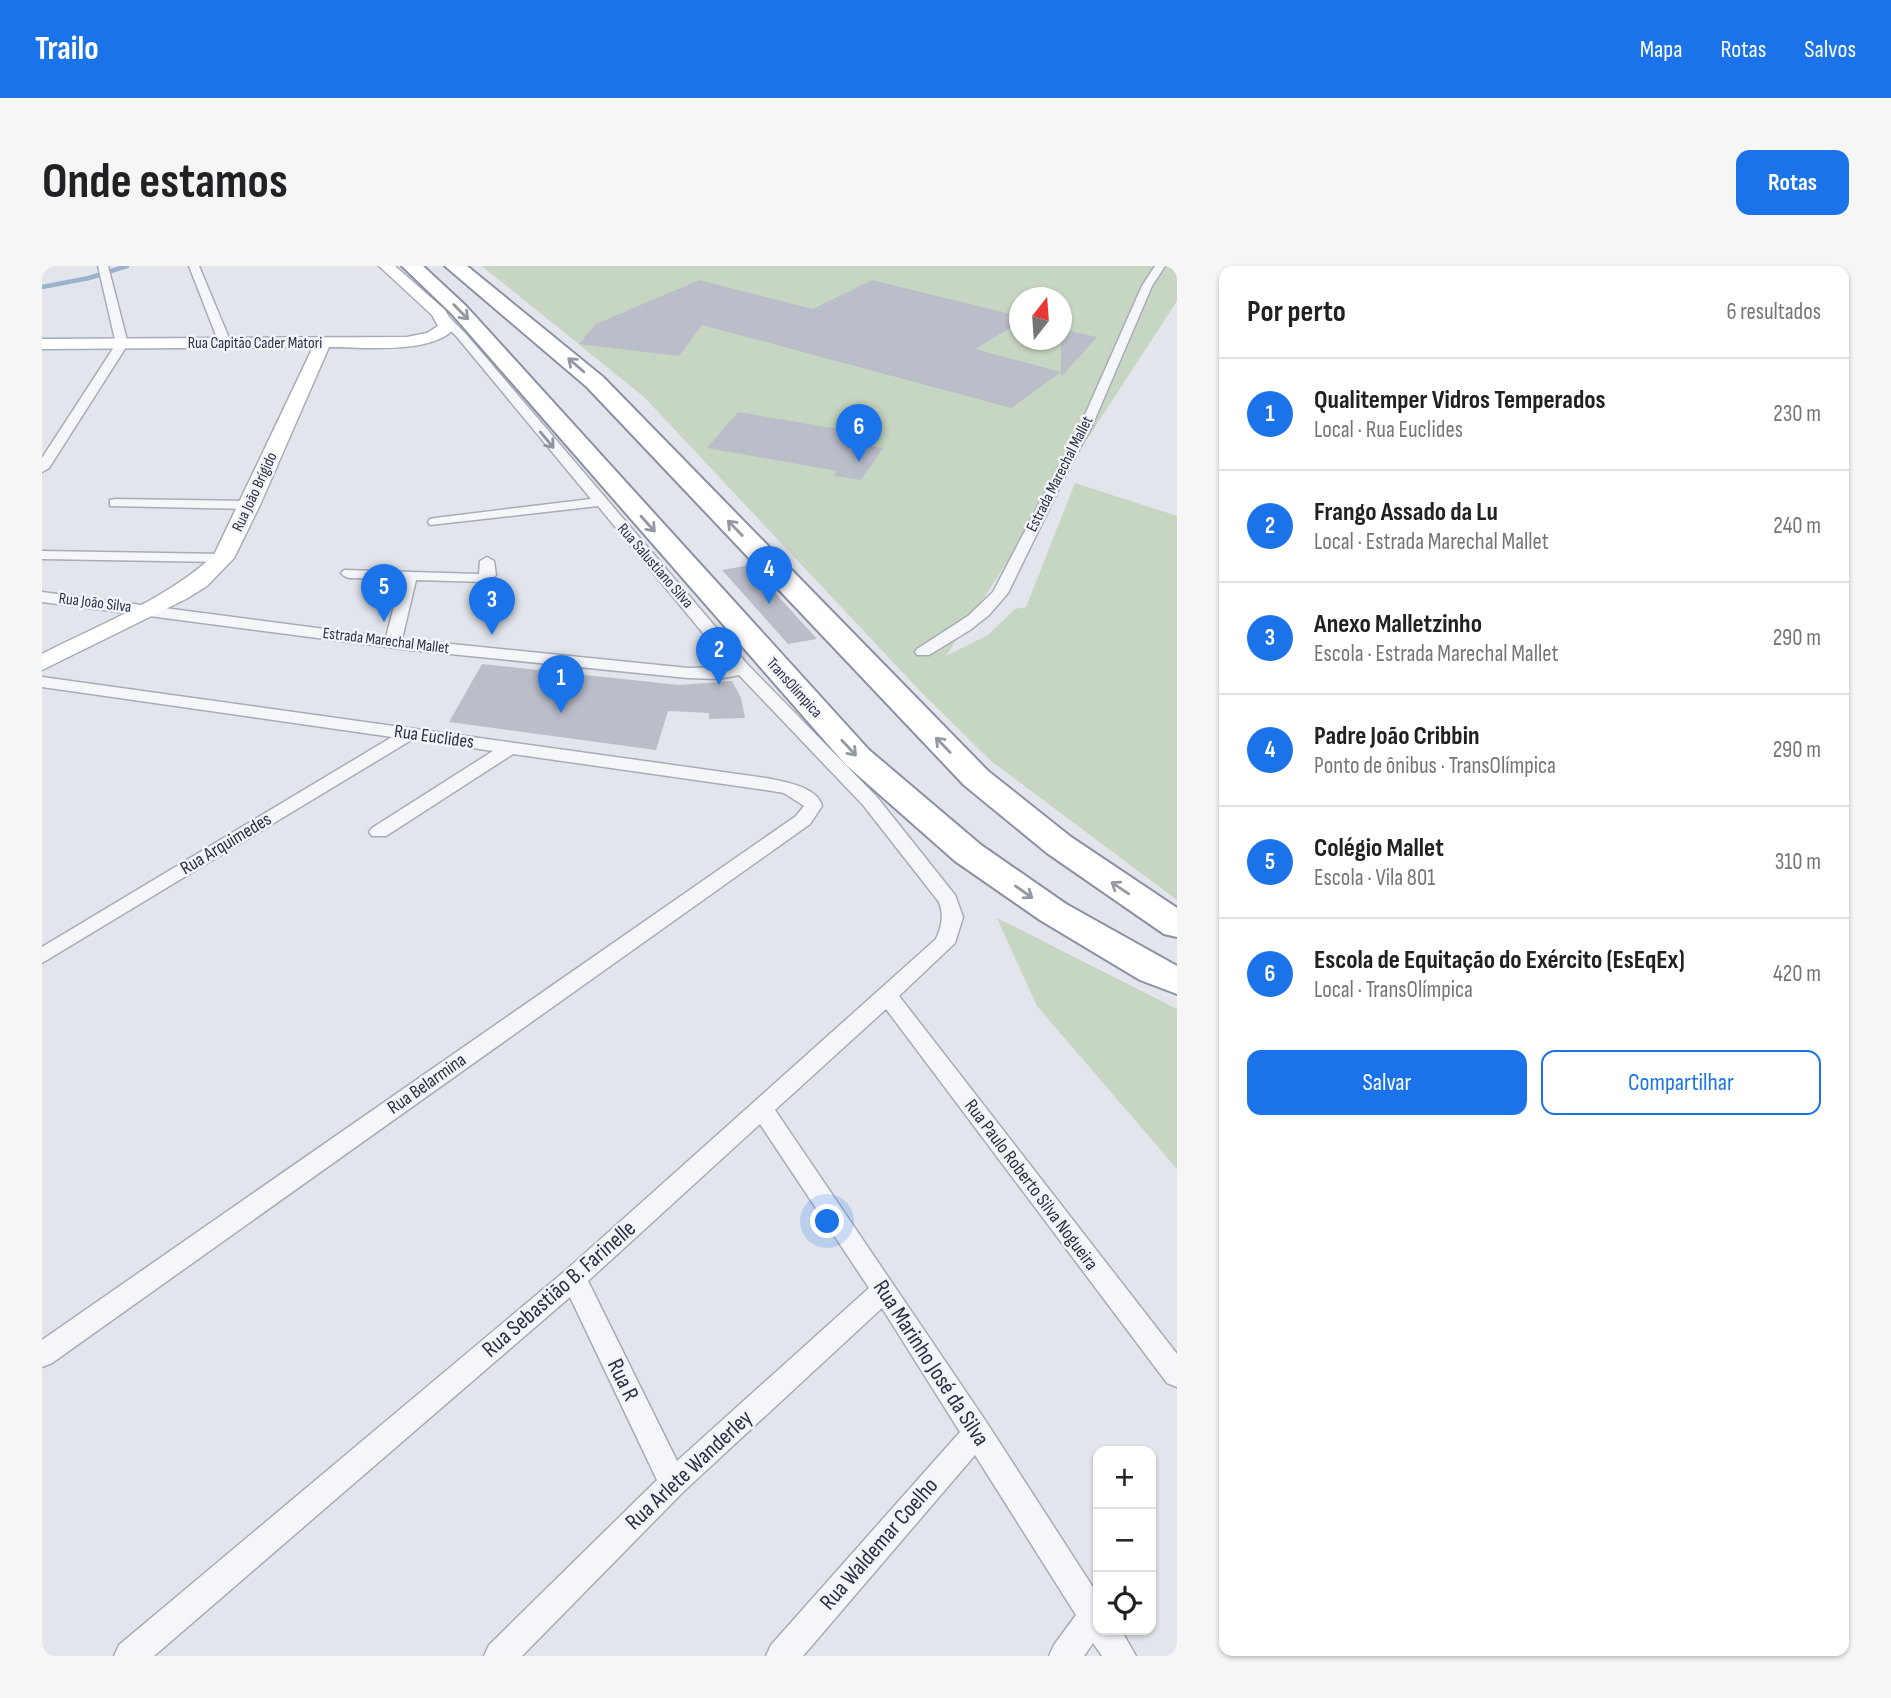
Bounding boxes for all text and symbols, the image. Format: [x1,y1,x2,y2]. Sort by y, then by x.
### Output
text: Trailo [35,29,99,69]
text: Mapa [1640,35,1683,64]
text: Rotas [1721,35,1766,64]
text: Salvos [1804,35,1856,64]
button: Rotas [1736,150,1849,215]
text: Onde estamos [42,153,288,212]
north arrow [1009,287,1072,350]
text: Por perto [1247,294,1346,330]
text: 6 resultados [1726,298,1821,326]
one-way arrow [452,303,469,320]
street label: Rua Capitão Cader Matori [188,334,322,353]
one-way arrow [567,357,585,373]
text: Qualitemper Vidros Temperados [1314,385,1606,416]
text: 1 [1265,400,1275,428]
text: 230 m [1773,400,1821,428]
pin: 6 [836,404,882,462]
street label: Estrada Marechal Mallet [1023,413,1097,535]
text: Local · Rua Euclides [1314,416,1463,444]
one-way arrow [539,431,555,449]
street label: Rua João Brígido [228,449,282,535]
text: Frango Assado da Lu [1314,497,1498,528]
text: 2 [1265,512,1275,540]
text: 240 m [1773,512,1821,540]
one-way arrow [640,515,656,533]
one-way arrow [727,519,744,536]
street label: Rua Salustiano Silva [613,520,697,612]
text: Local · Estrada Marechal Mallet [1314,528,1549,556]
pin: 4 [746,546,792,604]
pin: 5 [361,564,407,622]
pin: 3 [469,577,515,635]
street label: Rua João Silva [58,589,132,617]
text: Anexo Malletzinho [1314,609,1482,640]
street label: Estrada Marechal Mallet [322,624,450,658]
text: 3 [1265,624,1275,652]
text: 290 m [1773,624,1821,652]
pin: 2 [696,627,742,685]
text: Escola · Estrada Marechal Mallet [1314,640,1558,668]
street label: TransOlímpica [762,654,826,722]
pin: 1 [538,655,584,713]
street label: Rua Euclides [393,720,476,754]
text: Padre João Cribbin [1314,721,1480,752]
text: 4 [1265,736,1275,764]
text: 290 m [1773,736,1821,764]
one-way arrow [935,737,952,754]
one-way arrow [841,739,857,757]
text: Ponto de ônibus · TransOlímpica [1314,752,1556,780]
street label: Rua Arquimedes [176,808,276,880]
text: Colégio Mallet [1314,833,1444,864]
text: 5 [1265,848,1275,876]
text: 310 m [1775,848,1821,876]
text: Escola · Vila 801 [1314,864,1435,892]
one-way arrow [1110,881,1130,895]
one-way arrow [1014,885,1034,899]
text: Escola de Equitação do Exército (EsEqEx) [1314,945,1685,976]
text: 6 [1265,960,1275,988]
text: 420 m [1773,960,1821,988]
text: Local · TransOlímpica [1314,976,1473,1004]
street label: Rua Belarmina [383,1049,471,1119]
button: Salvar [1247,1050,1527,1115]
button: Compartilhar [1541,1050,1821,1115]
street label: Rua Paulo Roberto Silva Nogueira [959,1095,1103,1275]
your location [810,1204,844,1238]
street label: Rua Sebastião B. Farinelle [476,1215,642,1363]
street label: Rua Marinho José da Silva [867,1275,995,1451]
street label: Rua R [601,1354,645,1406]
street label: Rua Arlete Wanderley [620,1404,758,1536]
map controls [1093,1446,1156,1635]
button: + [1093,1446,1156,1509]
street label: Rua Waldemar Coelho [814,1472,944,1616]
button: − [1093,1509,1156,1572]
button: locate [1093,1572,1156,1635]

